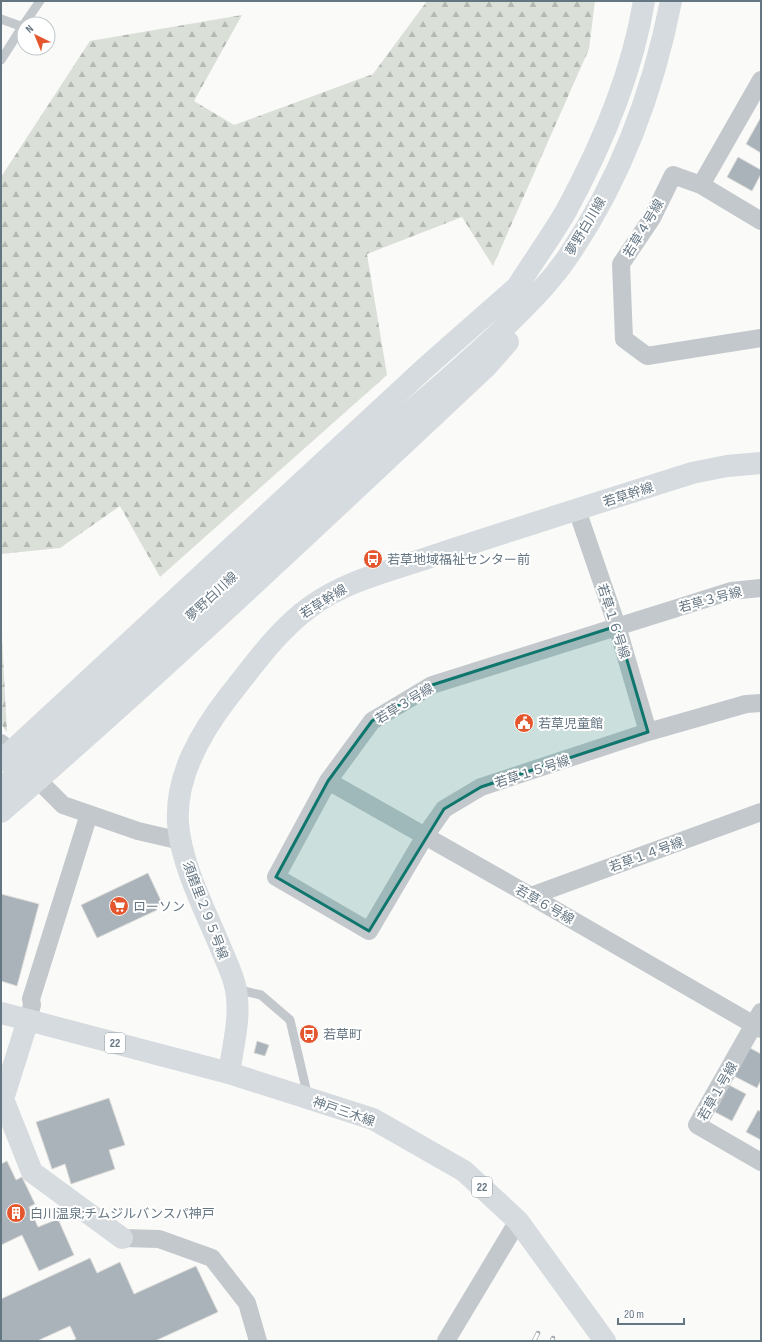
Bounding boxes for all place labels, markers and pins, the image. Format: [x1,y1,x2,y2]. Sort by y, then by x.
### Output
bus stop icon: 若草地域福祉センター前 [362,548,384,570]
place label: 若草地域福祉センター前 [387,552,530,568]
public building icon: 若草児童館 [513,712,535,734]
place label: 若草児童館 [538,716,603,732]
supermarket icon: ローソン [108,895,130,917]
place label: ローソン [133,899,185,915]
bus stop icon: 若草町 [298,1023,320,1045]
place label: 若草町 [323,1027,362,1043]
building icon: 白川温泉;チムジルバンスパ神戸 [5,1202,27,1224]
place label: 白川温泉;チムジルバンスパ神戸 [30,1206,215,1222]

